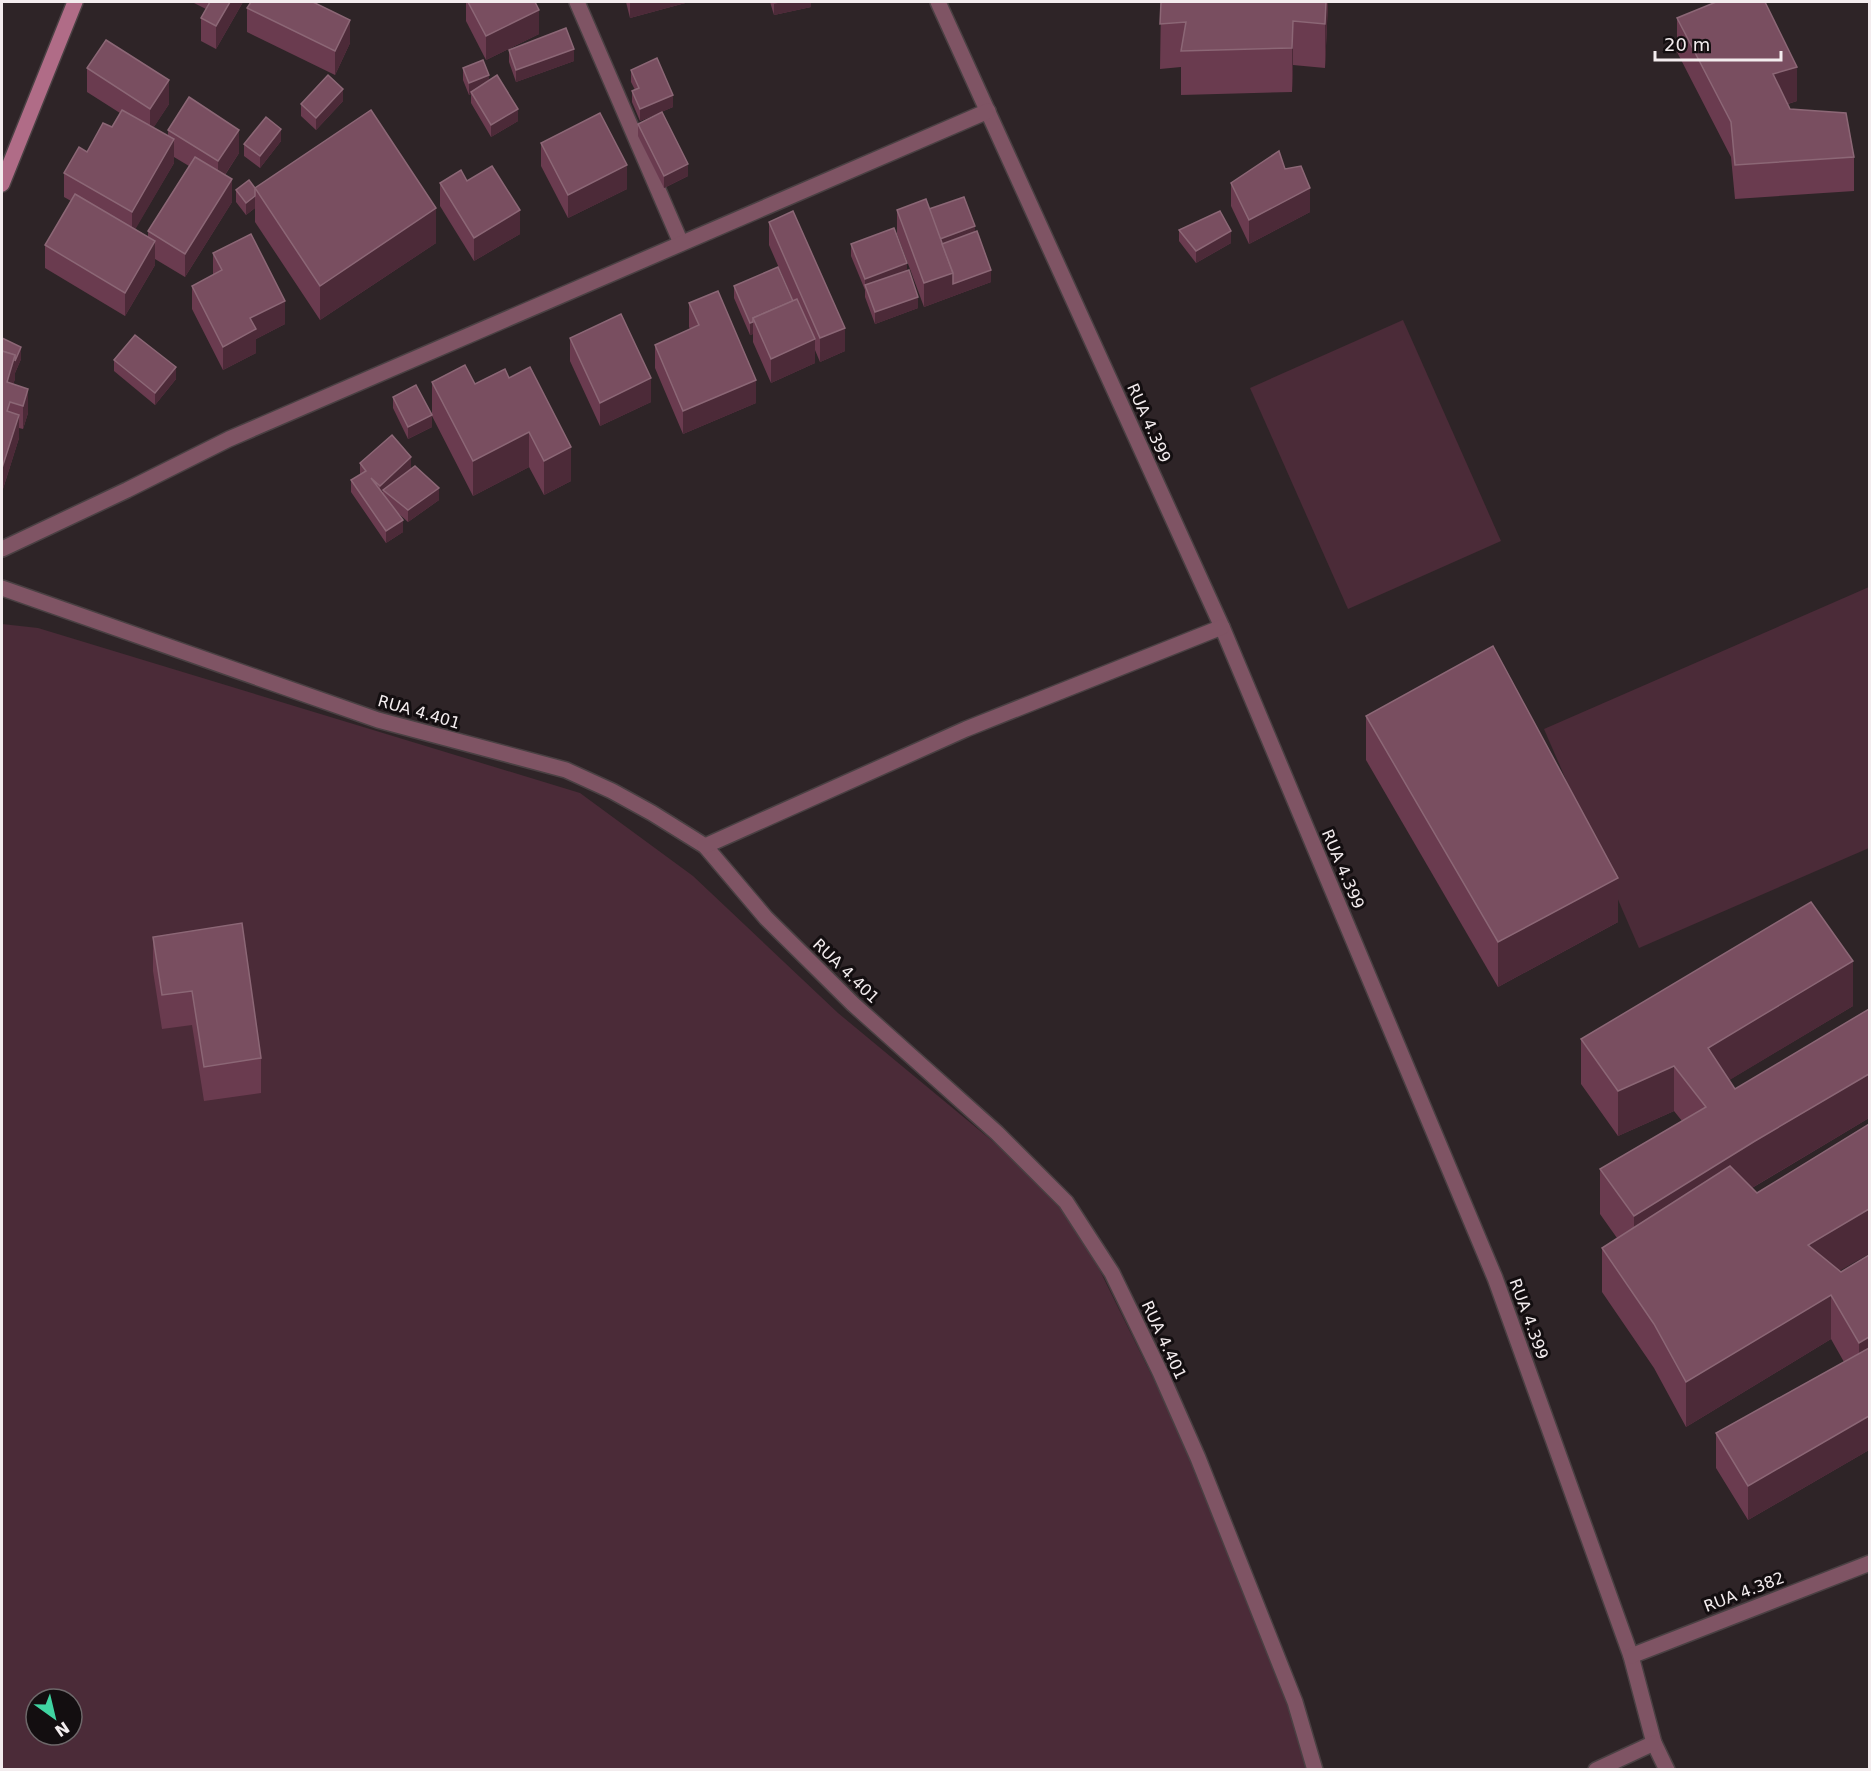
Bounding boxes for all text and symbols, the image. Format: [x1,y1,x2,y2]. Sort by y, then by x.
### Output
scale bar [1655,24,1781,62]
text: 20 m [1664,34,1710,55]
street label: RUA 4.399 [1123,380,1175,466]
street label: RUA 4.401 [376,691,462,733]
street label: RUA 4.399 [1318,826,1368,912]
street label: RUA 4.401 [809,935,883,1007]
street label: RUA 4.399 [1506,1276,1552,1362]
street label: RUA 4.401 [1137,1298,1191,1382]
street label: RUA 4.382 [1701,1568,1787,1616]
north arrow [24,1687,84,1747]
text: N [51,1717,73,1741]

